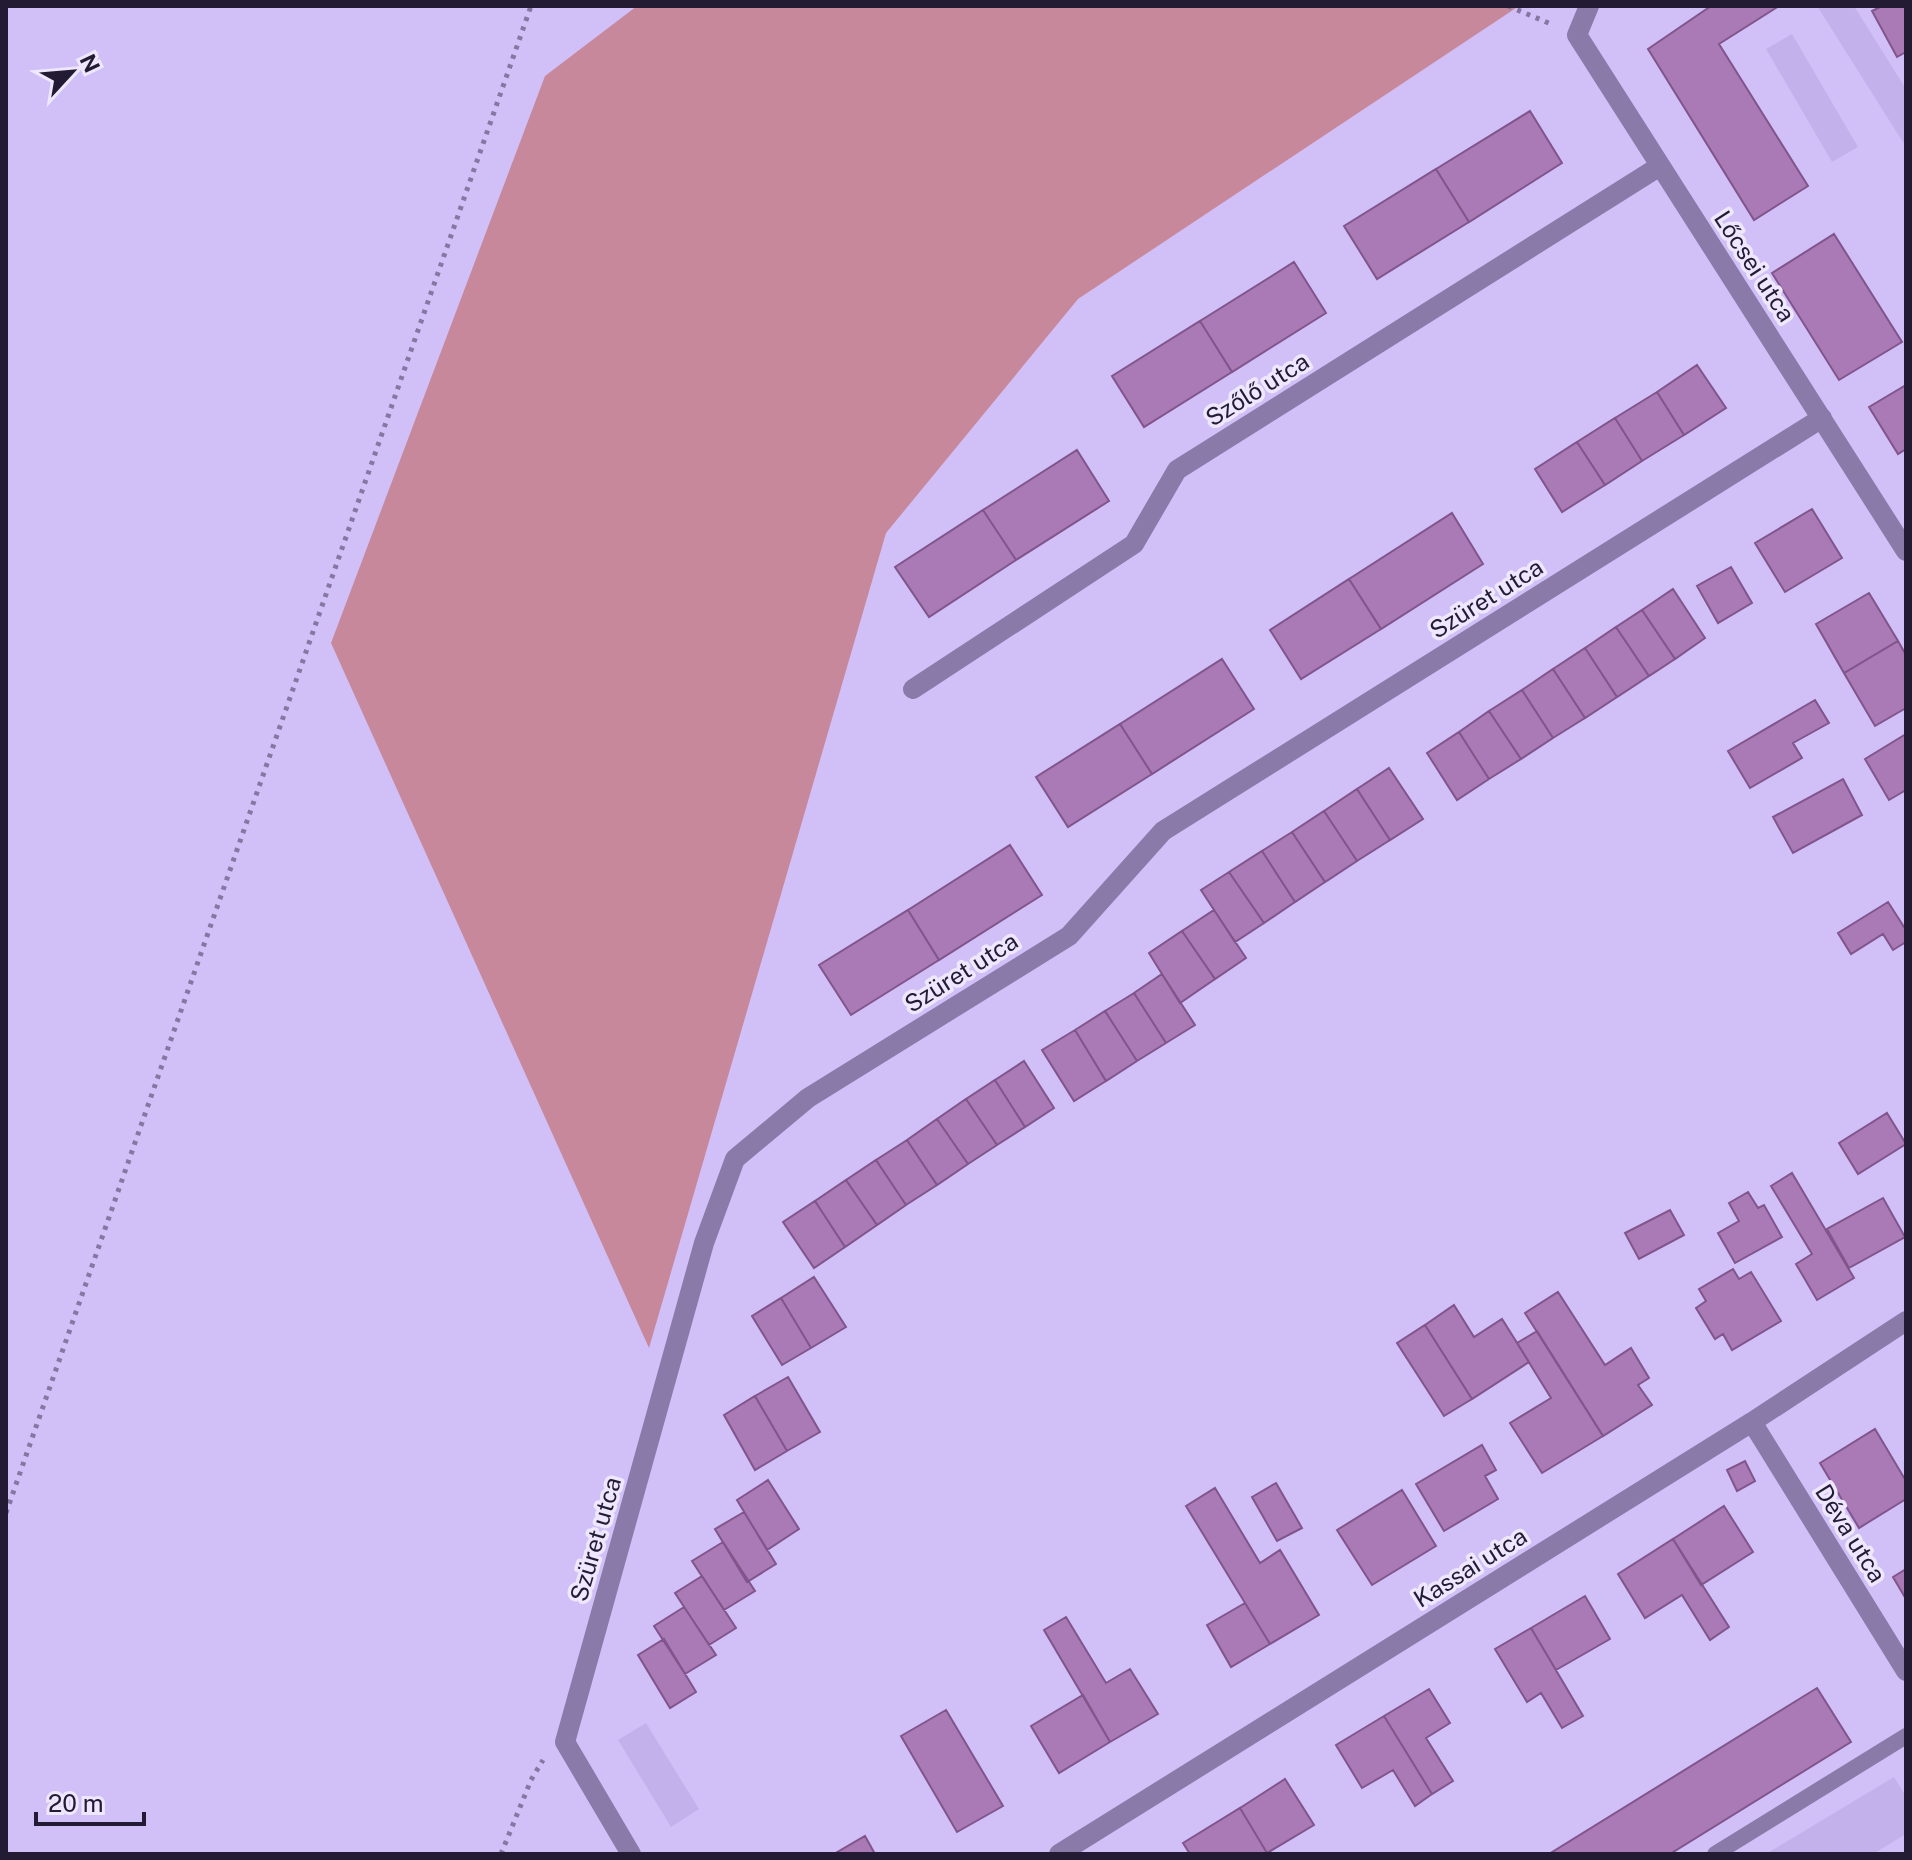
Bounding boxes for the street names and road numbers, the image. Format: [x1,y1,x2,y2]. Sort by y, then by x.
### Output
street label: Lőcsei utca [1709,205,1801,327]
street label: Szőlő utca [1200,346,1314,432]
street label: Szüret utca [1424,552,1548,644]
street label: Szüret utca [899,926,1023,1018]
street label: Szüret utca [564,1474,626,1604]
street label: Déva utca [1810,1479,1892,1587]
street label: Kassai utca [1408,1521,1532,1613]

